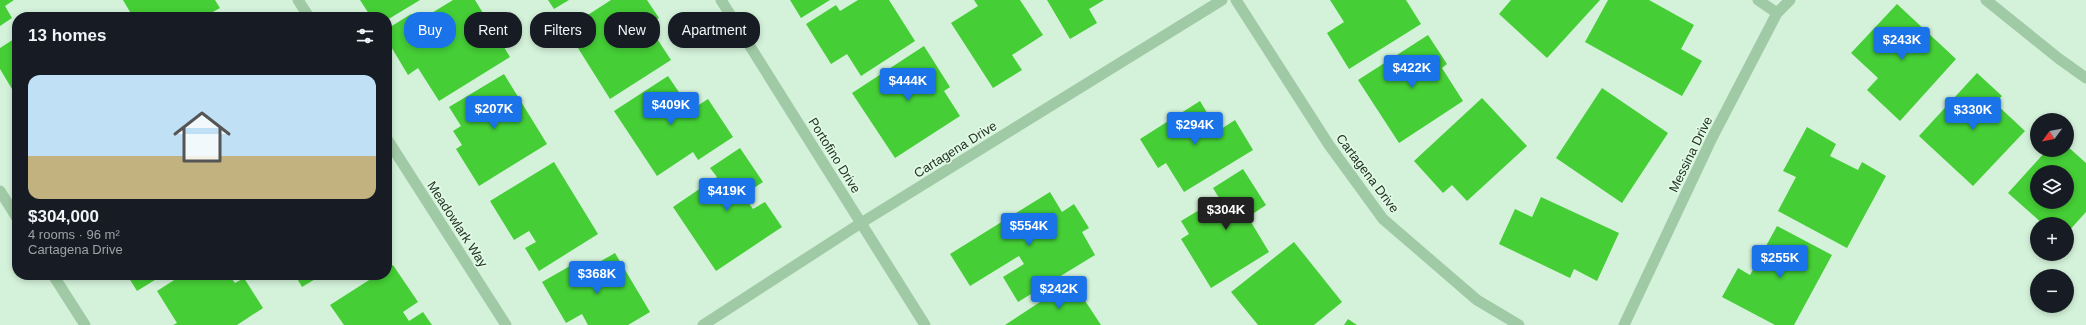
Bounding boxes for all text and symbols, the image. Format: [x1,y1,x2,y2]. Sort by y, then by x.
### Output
chip: Buy [404,12,456,48]
chip: Rent [464,12,522,48]
chip: Filters [530,12,596,48]
chip: New [604,12,660,48]
chip: Apartment [668,12,760,48]
icon: filters [354,25,376,47]
text: 13 homes [28,26,106,45]
pin: $243K [1874,27,1930,61]
text: $243K [1883,32,1921,47]
pin: $422K [1384,55,1440,89]
text: $422K [1393,60,1431,75]
pin: $444K [880,68,936,102]
text: $444K [889,73,927,88]
pin: $409K [643,92,699,126]
pin: $207K [466,96,522,130]
text: $409K [652,97,690,112]
pin: $330K [1945,97,2001,131]
icon: home [166,101,238,173]
text: $207K [475,101,513,116]
text: $330K [1954,102,1992,117]
pin: $294K [1167,112,1223,146]
north arrow [2030,113,2074,157]
map controls [2030,113,2074,313]
street label: Messina Drive [1666,114,1715,195]
street label: Portofino Drive [805,115,864,196]
text: $294K [1176,117,1214,132]
street label: Cartagena Drive [911,118,999,181]
street label: Cartagena Drive [1333,131,1402,216]
button: layers [2030,165,2074,209]
pin: $419K [699,178,755,212]
street label: Meadowlark Way [424,179,491,270]
text: $419K [708,183,746,198]
pin: $304K [1198,197,1254,231]
text: $304K [1207,202,1245,217]
text: $304,000 [28,207,99,226]
pin: $554K [1001,213,1057,247]
button: + [2030,217,2074,261]
text: $554K [1010,218,1048,233]
text: 4 rooms · 96 m² [28,227,120,242]
text: Cartagena Drive [28,242,123,257]
pin: $255K [1752,245,1808,279]
text: $255K [1761,250,1799,265]
pin: $368K [569,261,625,295]
text: $368K [578,266,616,281]
button: − [2030,269,2074,313]
pin: $242K [1031,276,1087,310]
text: $242K [1040,281,1078,296]

